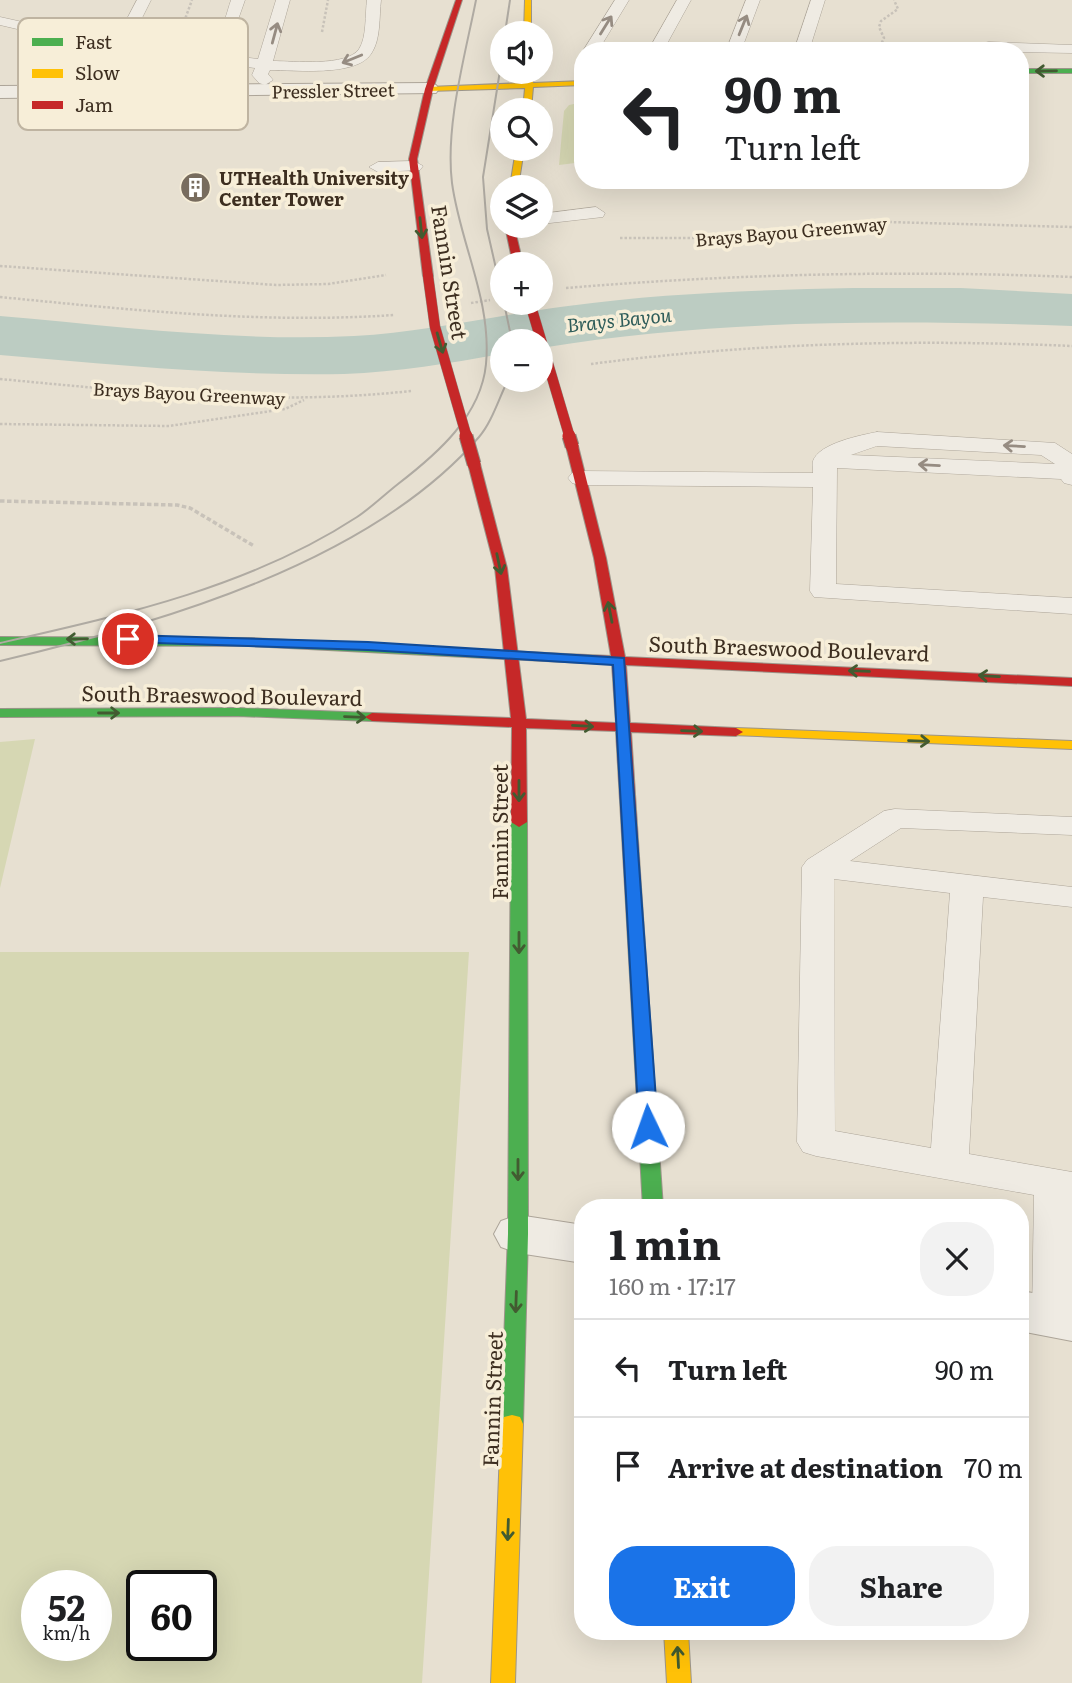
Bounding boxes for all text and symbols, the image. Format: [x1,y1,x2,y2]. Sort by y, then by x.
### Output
one-way arrow [738,15,751,37]
one-way arrow [600,16,614,36]
legend [18,18,248,130]
map controls [490,21,553,392]
button: sound [490,21,553,84]
one-way arrow [269,22,282,44]
text: Fast [75,27,112,55]
one-way arrow [342,53,363,66]
text: 90 m [724,55,841,128]
text: Slow [75,58,120,86]
one-way arrow [1035,64,1058,78]
icon: left [609,70,700,161]
street label: Pressler Street [271,75,396,105]
text: Jam [75,90,113,118]
button: search [490,98,553,161]
text: Turn left [724,122,861,170]
place label: UTHealth University Center Tower [219,164,409,212]
building icon: UTHealth University Center Tower [179,170,213,204]
button: layers [490,175,553,238]
street label: Fannin Street [425,202,477,342]
street label: Brays Bayou Greenway [694,209,889,253]
one-way arrow [414,217,427,239]
button: + [490,252,553,315]
water label: Brays Bayou [565,299,674,338]
button: − [490,329,553,392]
one-way arrow [434,331,447,354]
street label: Brays Bayou Greenway [92,374,287,412]
one-way arrow [1003,439,1026,452]
one-way arrow [918,459,941,472]
one-way arrow [493,552,507,575]
one-way arrow [603,601,617,624]
pin [98,609,158,669]
icon: arrive [109,620,147,658]
street label: South Braeswood Boulevard [648,627,930,667]
one-way arrow [65,633,88,646]
one-way arrow [848,665,871,678]
one-way arrow [978,670,1001,683]
street label: South Braeswood Boulevard [81,676,363,712]
one-way arrow [97,706,120,719]
one-way arrow [344,710,367,723]
one-way arrow [571,720,594,733]
one-way arrow [680,725,703,738]
one-way arrow [907,734,930,747]
street label: Fannin Street [483,764,514,900]
one-way arrow [512,780,526,803]
one-way arrow [512,931,526,954]
position arrow [611,1090,685,1164]
one-way arrow [511,1159,525,1182]
text: 1 min [609,1211,721,1273]
button: close [920,1222,994,1296]
text: 160 m · 17:17 [609,1268,736,1302]
one-way arrow [509,1291,522,1314]
street label: Fannin Street [473,1330,509,1467]
icon: left [609,1349,647,1387]
text: Turn left [668,1349,787,1388]
text: 90 m [935,1349,994,1388]
icon: arrive [609,1447,647,1485]
text: Arrive at destination [668,1447,943,1486]
text: 70 m [964,1447,1023,1486]
one-way arrow [501,1518,514,1541]
button: Exit [609,1546,795,1626]
button: Share [809,1546,994,1626]
speed limit sign: 60 [126,1570,217,1661]
text: 52 [48,1580,85,1632]
text: km/h [43,1619,90,1646]
one-way arrow [671,1646,684,1669]

